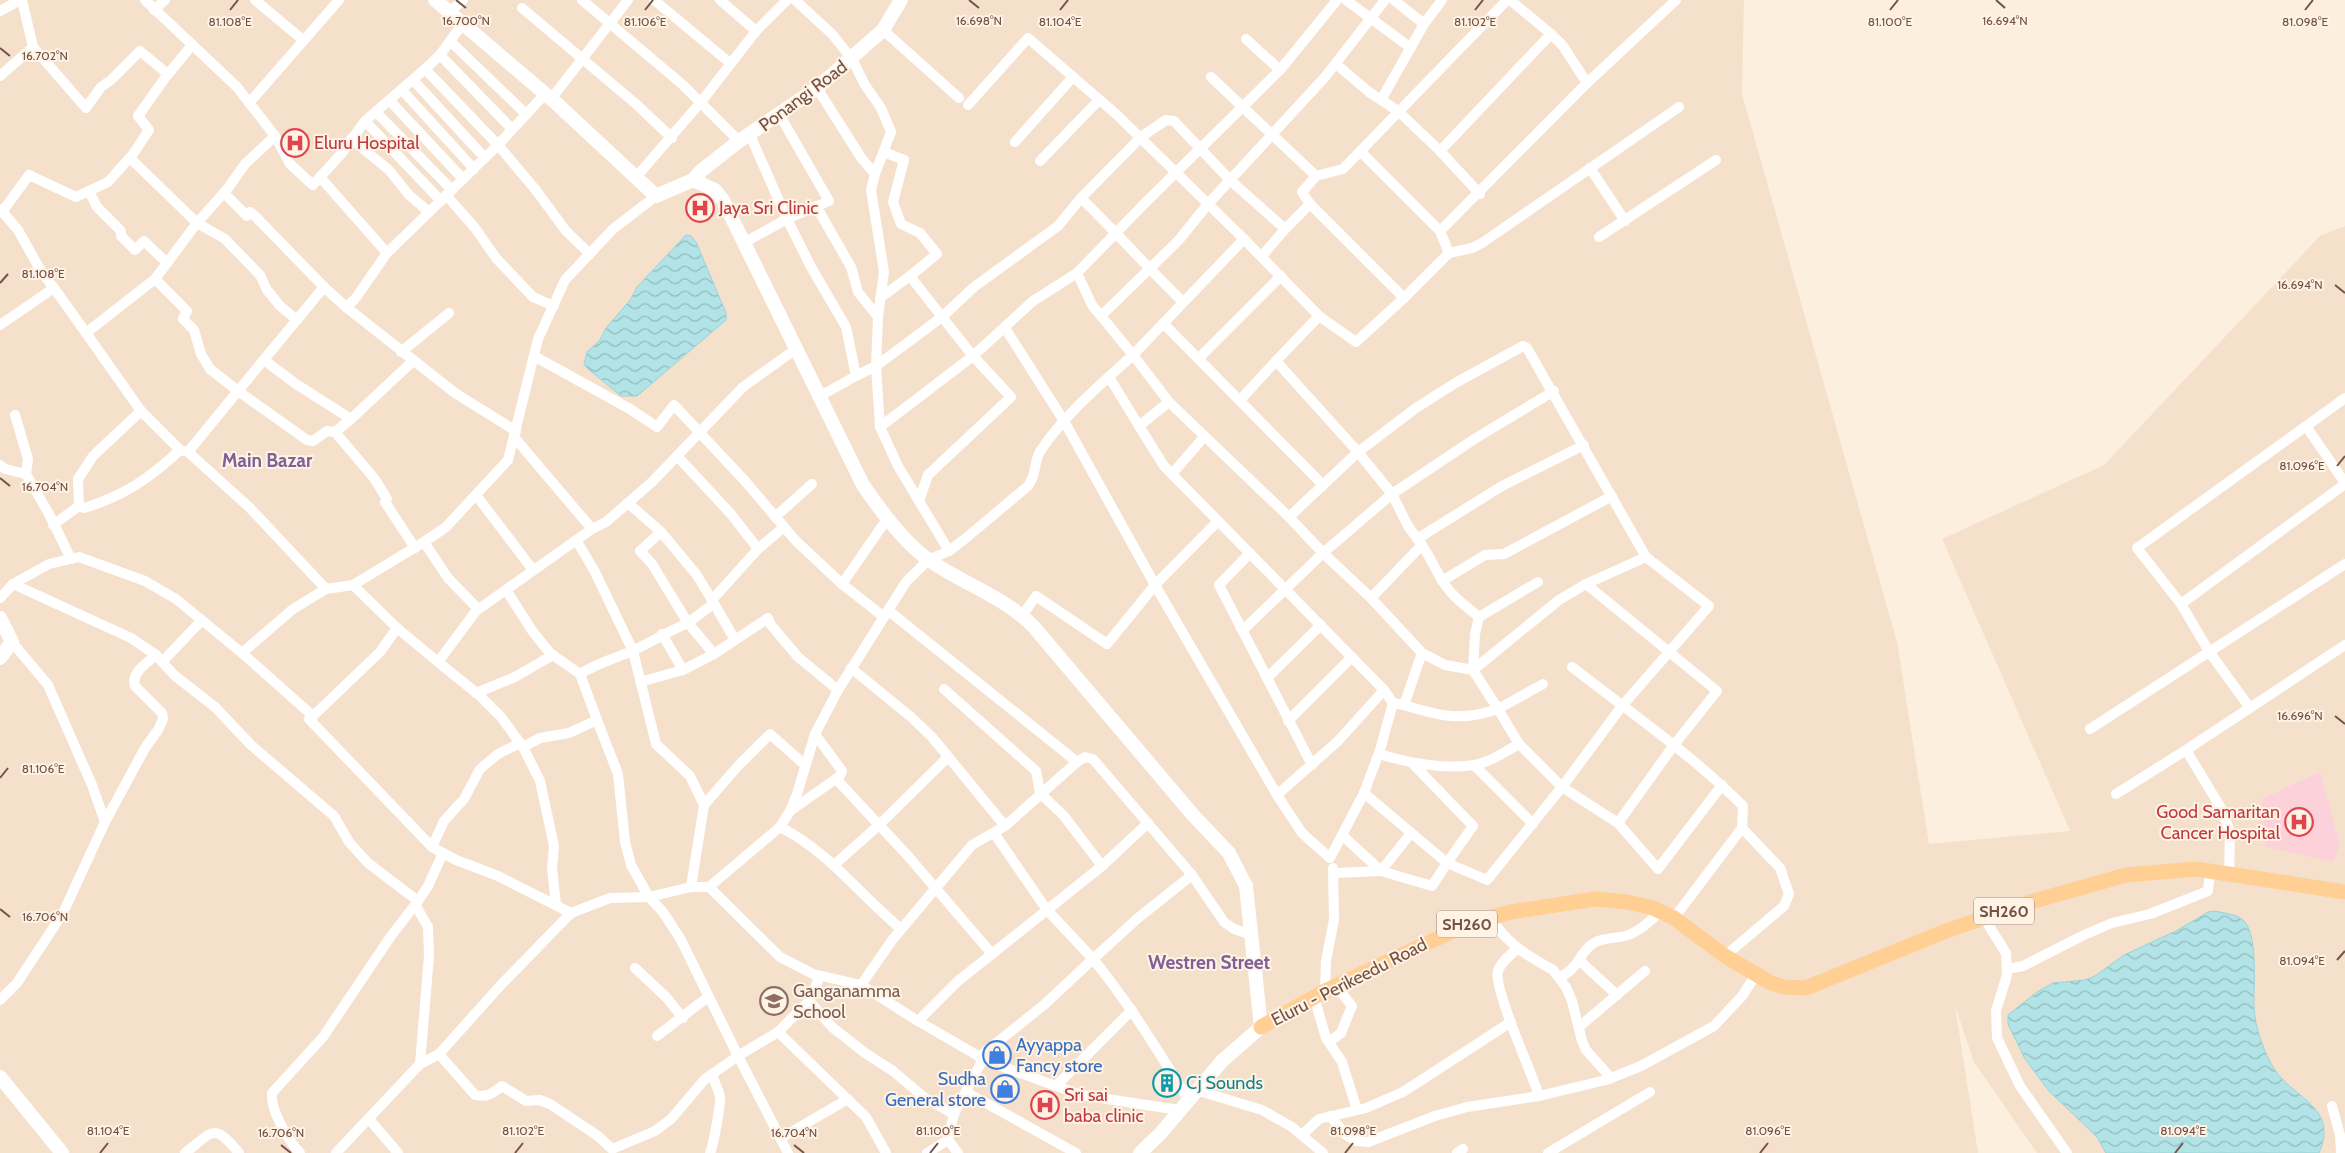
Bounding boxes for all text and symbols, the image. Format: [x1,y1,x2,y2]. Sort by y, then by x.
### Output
text: 16.700°N [442,13,490,28]
text: 16.698°N [956,13,1002,28]
text: 16.694°N [1982,13,2028,28]
text: 81.108°E [208,14,252,29]
text: 81.106°E [624,14,667,29]
text: 81.104°E [1039,14,1082,29]
text: 81.102°E [1454,14,1496,29]
text: 81.100°E [1868,14,1913,29]
text: 81.098°E [2282,14,2328,29]
text: 16.702°N [22,48,68,63]
street label: Ponangi Road [754,56,852,136]
hospital icon: Eluru Hospital [280,128,310,158]
place label: Eluru Hospital [314,132,420,154]
hospital icon: Jaya Sri Clinic [685,193,715,223]
place label: Jaya Sri Clinic [718,197,819,219]
text: 81.108°E [21,266,65,281]
text: 16.694°N [2277,277,2323,292]
district label: Main Bazar [222,449,313,472]
text: 81.096°E [2279,458,2325,473]
text: 16.704°N [22,479,68,494]
text: 16.696°N [2277,708,2323,723]
text: 81.106°E [22,761,65,776]
place label: Good Samaritan Cancer Hospital [2156,801,2281,844]
hospital icon: Good Samaritan Cancer Hospital [2284,807,2314,837]
road number: SH260 [1974,898,2034,924]
text: 16.706°N [22,909,68,924]
road number: SH260 [1437,911,1497,938]
street label: Eluru - Perikeedu Road [1267,933,1431,1031]
district label: Westren Street [1148,951,1271,974]
text: 81.094°E [2279,953,2325,968]
place label: Ganganamma School [793,980,901,1023]
school or university icon: Ganganamma School [759,986,789,1016]
place label: Ayyappa Fancy store [1016,1034,1102,1077]
shop icon: Ayyappa Fancy store [982,1040,1012,1070]
place label: Sudha General store [885,1068,986,1111]
building icon: Cj Sounds [1152,1068,1182,1098]
place label: Cj Sounds [1186,1072,1263,1094]
shop icon: Sudha General store [990,1074,1020,1104]
place label: Sri sai baba clinic [1064,1084,1144,1127]
hospital icon: Sri sai baba clinic [1030,1090,1060,1120]
text: 81.104°E [87,1123,130,1138]
text: 81.102°E [502,1123,544,1138]
text: 81.100°E [916,1123,961,1138]
text: 81.098°E [1330,1123,1376,1138]
text: 81.096°E [1745,1123,1791,1138]
text: 81.094°E [2160,1123,2206,1138]
text: 16.706°N [258,1125,304,1140]
text: 16.704°N [771,1125,817,1140]

